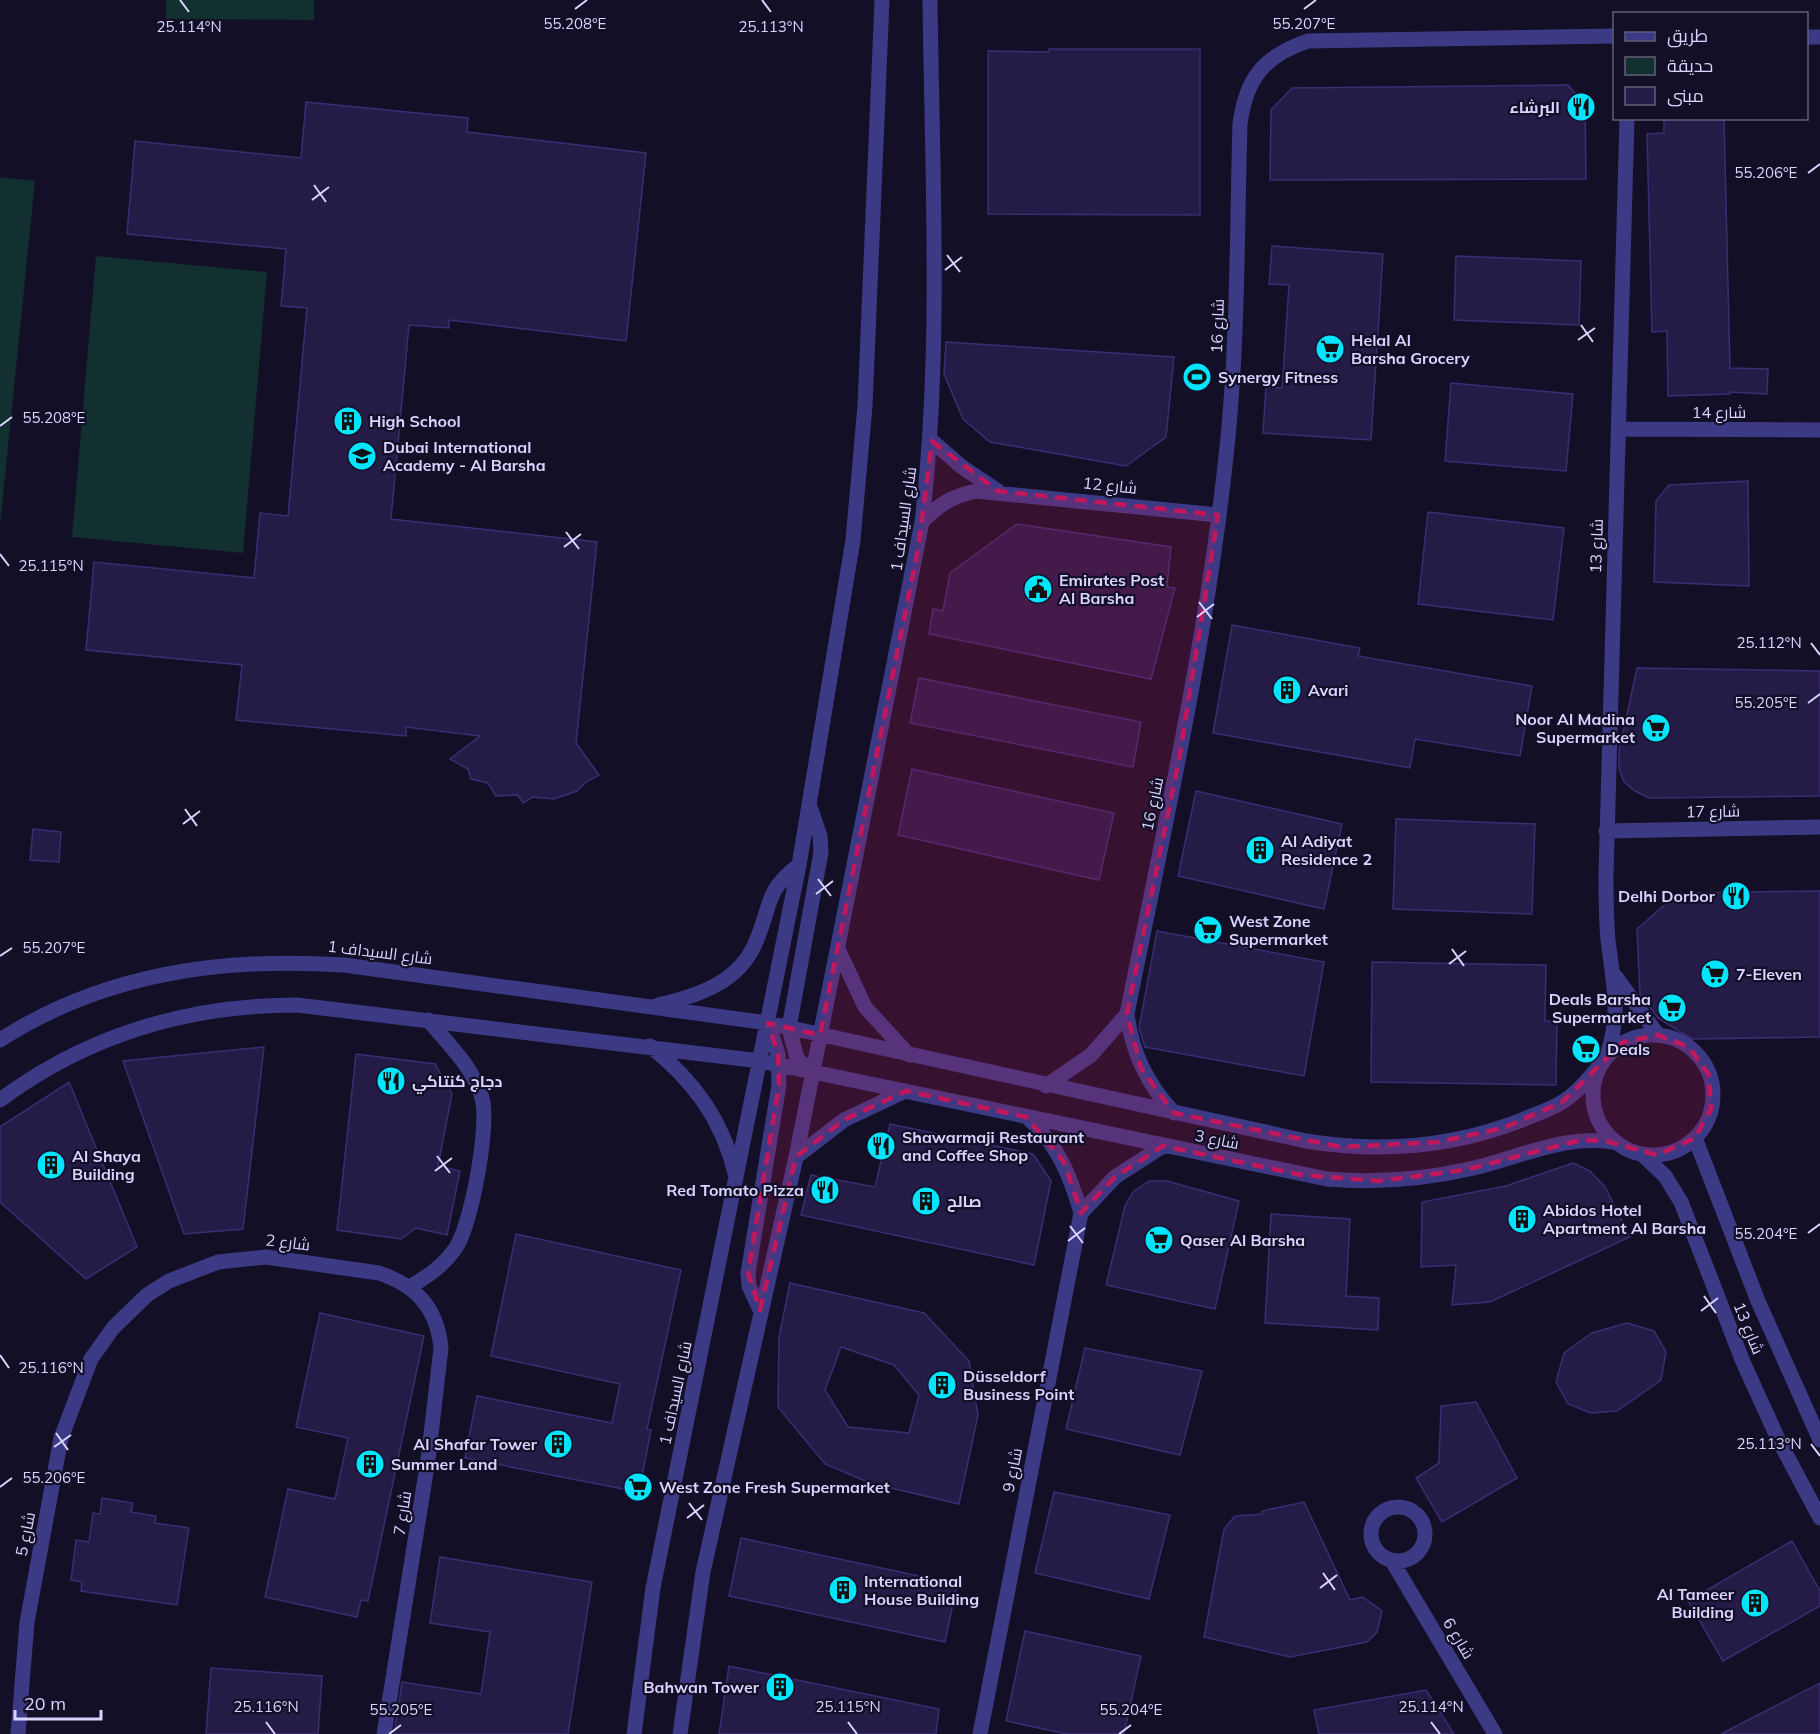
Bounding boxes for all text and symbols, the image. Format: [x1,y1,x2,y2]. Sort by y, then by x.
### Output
legend [1613,12,1808,120]
text: 55.208°E [544,14,607,33]
text: 55.207°E [1273,14,1336,33]
text: 25.114°N [156,17,222,36]
text: 25.113°N [738,17,804,36]
text: طريق [1667,24,1708,48]
text: حديقة [1667,54,1713,77]
text: مبنى [1667,84,1704,107]
restaurant icon: البرشاء [1565,91,1597,123]
place label: البرشاء [1509,97,1560,117]
text: 55.206°E [1735,163,1798,182]
street label: شارع 16 [1206,298,1230,354]
place label: Helal Al Barsha Grocery [1351,330,1470,368]
supermarket icon: Helal Al Barsha Grocery [1314,333,1346,365]
sports icon: Synergy Fitness [1181,361,1213,393]
place label: Synergy Fitness [1218,367,1338,387]
street label: شارع 14 [1692,402,1746,424]
building icon: High School [332,405,364,437]
text: 55.208°E [23,408,86,427]
place label: High School [369,411,461,431]
place label: Dubai International Academy - Al Barsha [383,437,546,475]
school or university icon: Dubai International Academy - Al Barsha [346,440,378,472]
street label: شارع السيداف 1 [886,465,922,573]
street label: شارع 12 [1082,472,1138,500]
street label: شارع 13 [1585,518,1609,574]
text: 25.115°N [18,556,84,575]
place label: Emirates Post Al Barsha [1059,570,1164,608]
public building icon: Emirates Post Al Barsha [1022,573,1054,605]
text: 25.112°N [1736,633,1802,652]
building icon: Avari [1271,674,1303,706]
place label: Avari [1308,680,1348,700]
text: 55.205°E [1735,693,1798,712]
place label: Noor Al Madina Supermarket [1515,709,1635,747]
supermarket icon: Noor Al Madina Supermarket [1640,712,1672,744]
street label: شارع 16 [1137,775,1169,833]
street label: شارع 17 [1686,801,1740,823]
place label: Al Adiyat Residence 2 [1281,831,1372,869]
building icon: Al Adiyat Residence 2 [1244,834,1276,866]
restaurant icon: Delhi Dorbor [1720,880,1752,912]
place label: Delhi Dorbor [1618,886,1716,906]
place label: West Zone Supermarket [1229,911,1328,949]
supermarket icon: West Zone Supermarket [1192,914,1224,946]
street label: شارع السيداف 1 [326,936,434,970]
text: 55.207°E [23,938,86,957]
supermarket icon: 7-Eleven [1699,958,1731,990]
place label: 7-Eleven [1736,964,1802,984]
place label: Deals Barsha Supermarket [1549,989,1651,1027]
supermarket icon: Deals Barsha Supermarket [1656,992,1688,1024]
supermarket icon: Deals [1570,1033,1602,1065]
place label: Deals [1607,1039,1650,1059]
restaurant icon: دجاج كنتاكي [375,1065,407,1097]
place label: دجاج كنتاكي [412,1071,502,1094]
street label: شارع 3 [1193,1125,1241,1155]
place label: Shawarmaji Restaurant and Coffee Shop [902,1127,1084,1165]
restaurant icon: Shawarmaji Restaurant and Coffee Shop [865,1130,897,1162]
place label: Al Shaya Building [72,1146,141,1184]
building icon: Al Shaya Building [35,1149,67,1181]
restaurant icon: Red Tomato Pizza [809,1174,841,1206]
place label: Red Tomato Pizza [666,1180,804,1200]
building icon: صالح [910,1185,942,1217]
place label: صالح [947,1191,982,1212]
place label: Abidos Hotel Apartment Al Barsha [1543,1200,1706,1238]
building icon: Abidos Hotel Apartment Al Barsha [1506,1203,1538,1235]
supermarket icon: Qaser Al Barsha [1143,1224,1175,1256]
text: 55.204°E [1735,1224,1798,1243]
street label: شارع 2 [264,1229,311,1257]
place label: Qaser Al Barsha [1180,1230,1305,1250]
street label: شارع 13 [1728,1299,1768,1358]
street label: شارع السيداف 1 [654,1339,698,1447]
text: 25.116°N [18,1358,84,1377]
place label: Düsseldorf Business Point [963,1366,1074,1404]
building icon: Düsseldorf Business Point [926,1369,958,1401]
building icon: Al Shafar Tower [542,1428,574,1460]
place label: Al Shafar Tower [413,1434,538,1454]
text: 25.113°N [1736,1434,1802,1453]
street label: شارع 9 [998,1446,1028,1494]
building icon: Summer Land [354,1448,386,1480]
place label: Summer Land [391,1454,498,1474]
text: 55.206°E [23,1468,86,1487]
supermarket icon: West Zone Fresh Supermarket [622,1471,654,1503]
place label: West Zone Fresh Supermarket [659,1477,890,1497]
street label: شارع 7 [389,1489,417,1537]
street label: شارع 5 [11,1510,41,1558]
place label: International House Building [864,1571,979,1609]
building icon: International House Building [827,1574,859,1606]
place label: Al Tameer Building [1657,1584,1735,1622]
building icon: Al Tameer Building [1739,1587,1771,1619]
street label: شارع 6 [1437,1614,1479,1663]
building icon: Bahwan Tower [764,1671,796,1703]
place label: Bahwan Tower [644,1677,760,1697]
scale bar [15,1683,100,1721]
text: 20 m [24,1692,66,1715]
text: 25.116°N [233,1697,299,1716]
text: 25.115°N [815,1697,881,1716]
text: 25.114°N [1398,1697,1464,1716]
text: 55.205°E [370,1700,433,1719]
text: 55.204°E [1100,1700,1163,1719]

